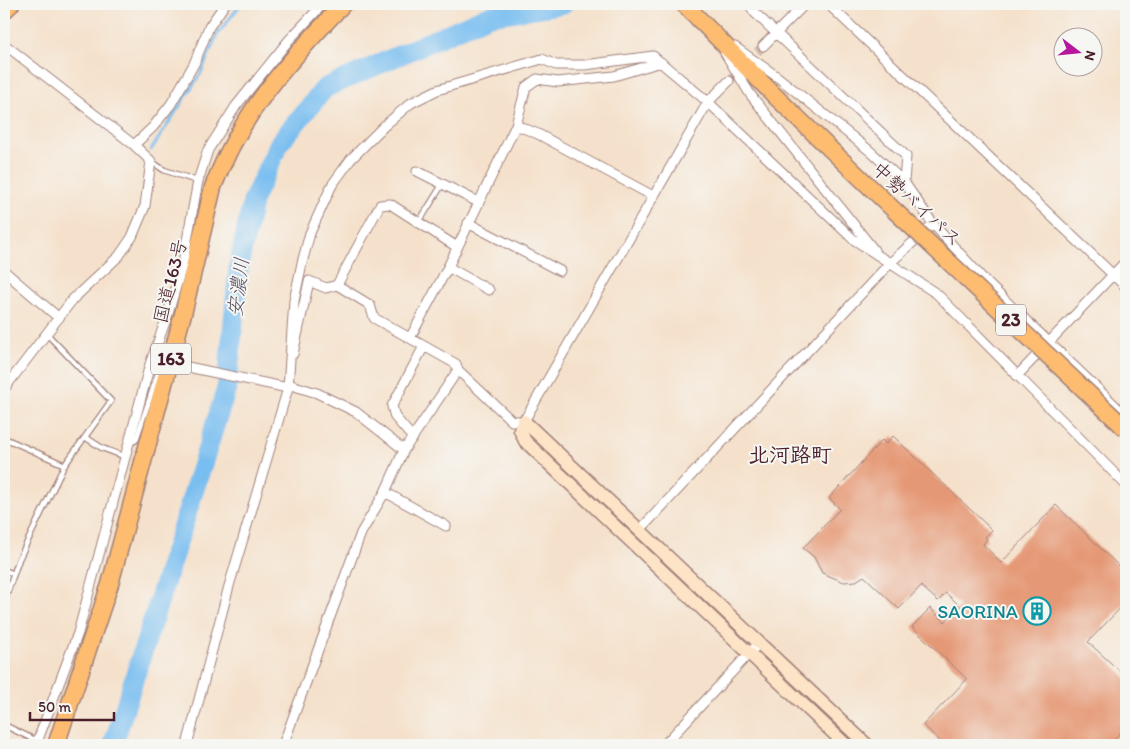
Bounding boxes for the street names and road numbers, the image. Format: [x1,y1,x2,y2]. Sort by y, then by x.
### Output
street label: 中勢バイパス [868,157,966,251]
street label: 国道163号 [148,236,192,326]
road number: 23 [996,304,1026,336]
road number: 163 [151,344,191,374]

